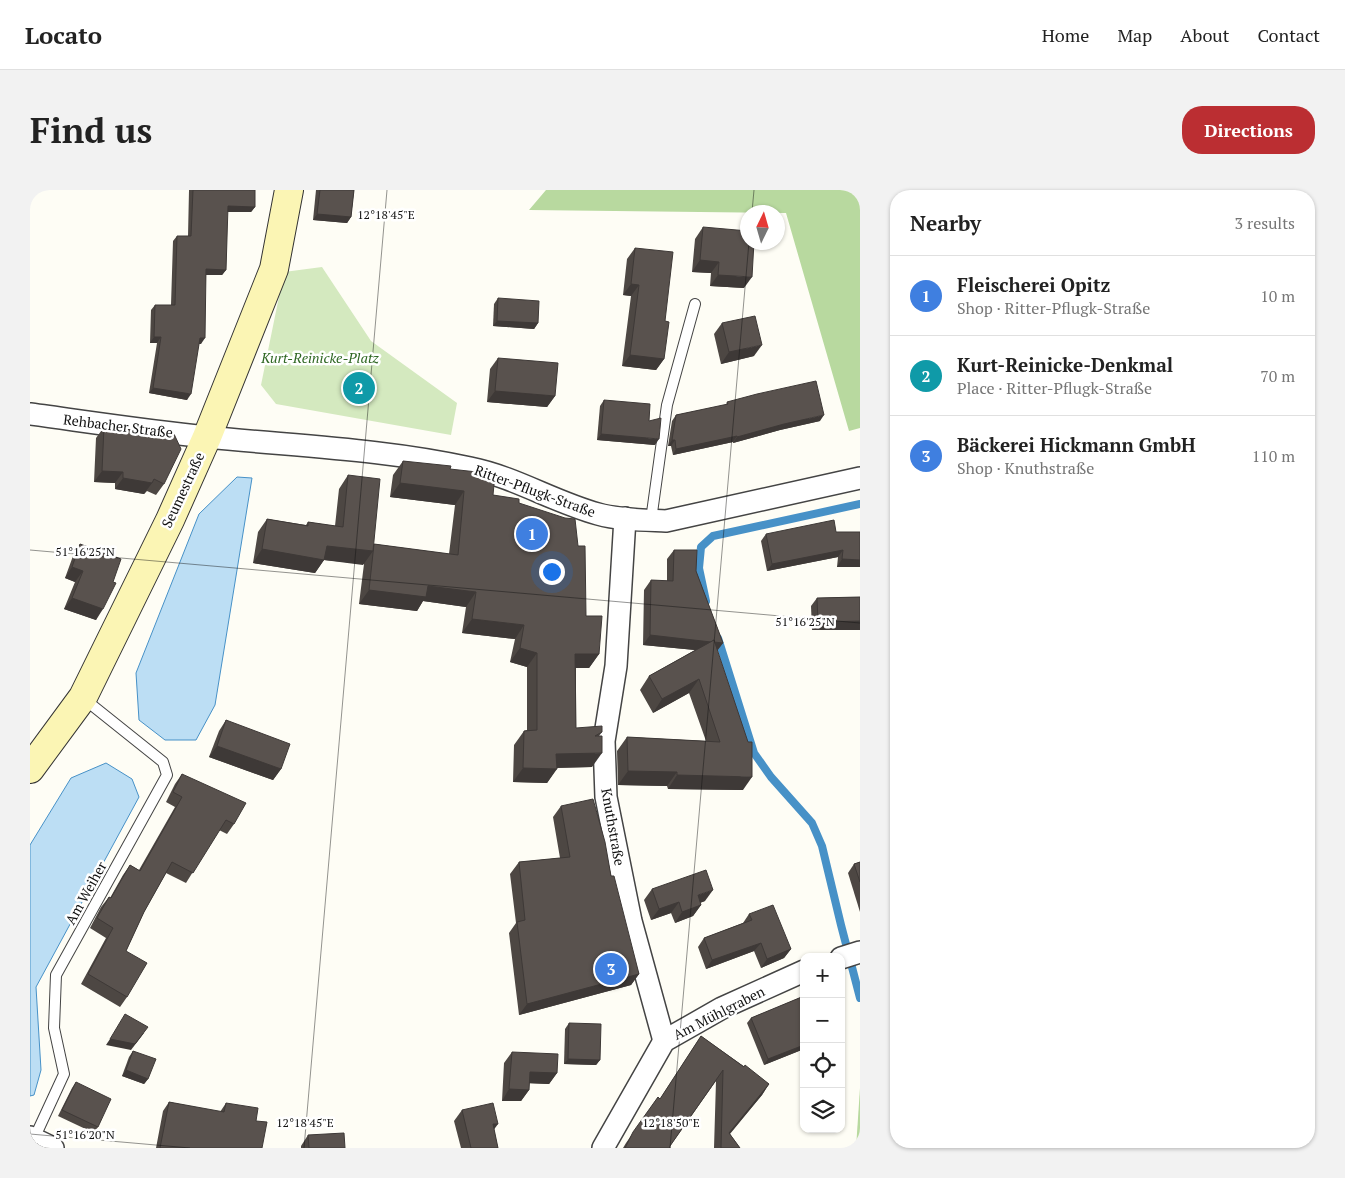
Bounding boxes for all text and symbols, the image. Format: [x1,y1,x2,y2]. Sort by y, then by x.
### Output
text: Locato [25,19,102,51]
text: Home [1042,23,1089,47]
text: Map [1117,23,1152,47]
text: About [1180,23,1229,47]
text: Contact [1257,23,1320,47]
button: Directions [1182,106,1315,154]
text: Find us [30,107,152,153]
north arrow [740,205,785,250]
text: 12°18'45"E [357,207,415,222]
text: Nearby [910,209,981,237]
text: 3 results [1235,212,1295,234]
text: Fleischerei Opitz [957,272,1110,297]
text: 1 [921,285,931,307]
text: 10 m [1260,285,1295,307]
text: Shop · Ritter-Pflugk-Straße [957,297,1150,319]
park label: Kurt-Reinicke-Platz [260,348,380,367]
text: Kurt-Reinicke-Denkmal [957,352,1173,377]
text: 2 [921,365,931,387]
text: 70 m [1260,365,1295,387]
pin: 2 [343,369,375,407]
text: Place · Ritter-Pflugk-Straße [957,377,1152,399]
street label: Rehbacher Straße [62,409,174,442]
text: Bäckerei Hickmann GmbH [957,432,1196,457]
text: 3 [921,445,931,467]
text: 110 m [1252,445,1295,467]
street label: Seumestraße [157,449,208,531]
text: Shop · Knuthstraße [957,457,1094,479]
street label: Ritter-Pflugk-Straße [472,460,598,521]
pin: 1 [516,515,548,553]
text: 51°16'25"N [55,544,115,559]
your location [539,559,565,585]
text: 51°16'25"N [775,614,835,629]
street label: Knuthstraße [597,787,630,867]
street label: Am Weiher [61,857,111,928]
pin: 3 [595,950,627,988]
map controls [800,953,845,1133]
button: + [800,953,845,998]
street label: Am Mühlgraben [670,981,768,1044]
button: − [800,998,845,1043]
button: locate [800,1043,845,1088]
button: layers [800,1088,845,1133]
text: 12°18'45"E [276,1115,334,1130]
text: 12°18'50"E [642,1115,700,1130]
text: 51°16'20"N [55,1127,115,1142]

